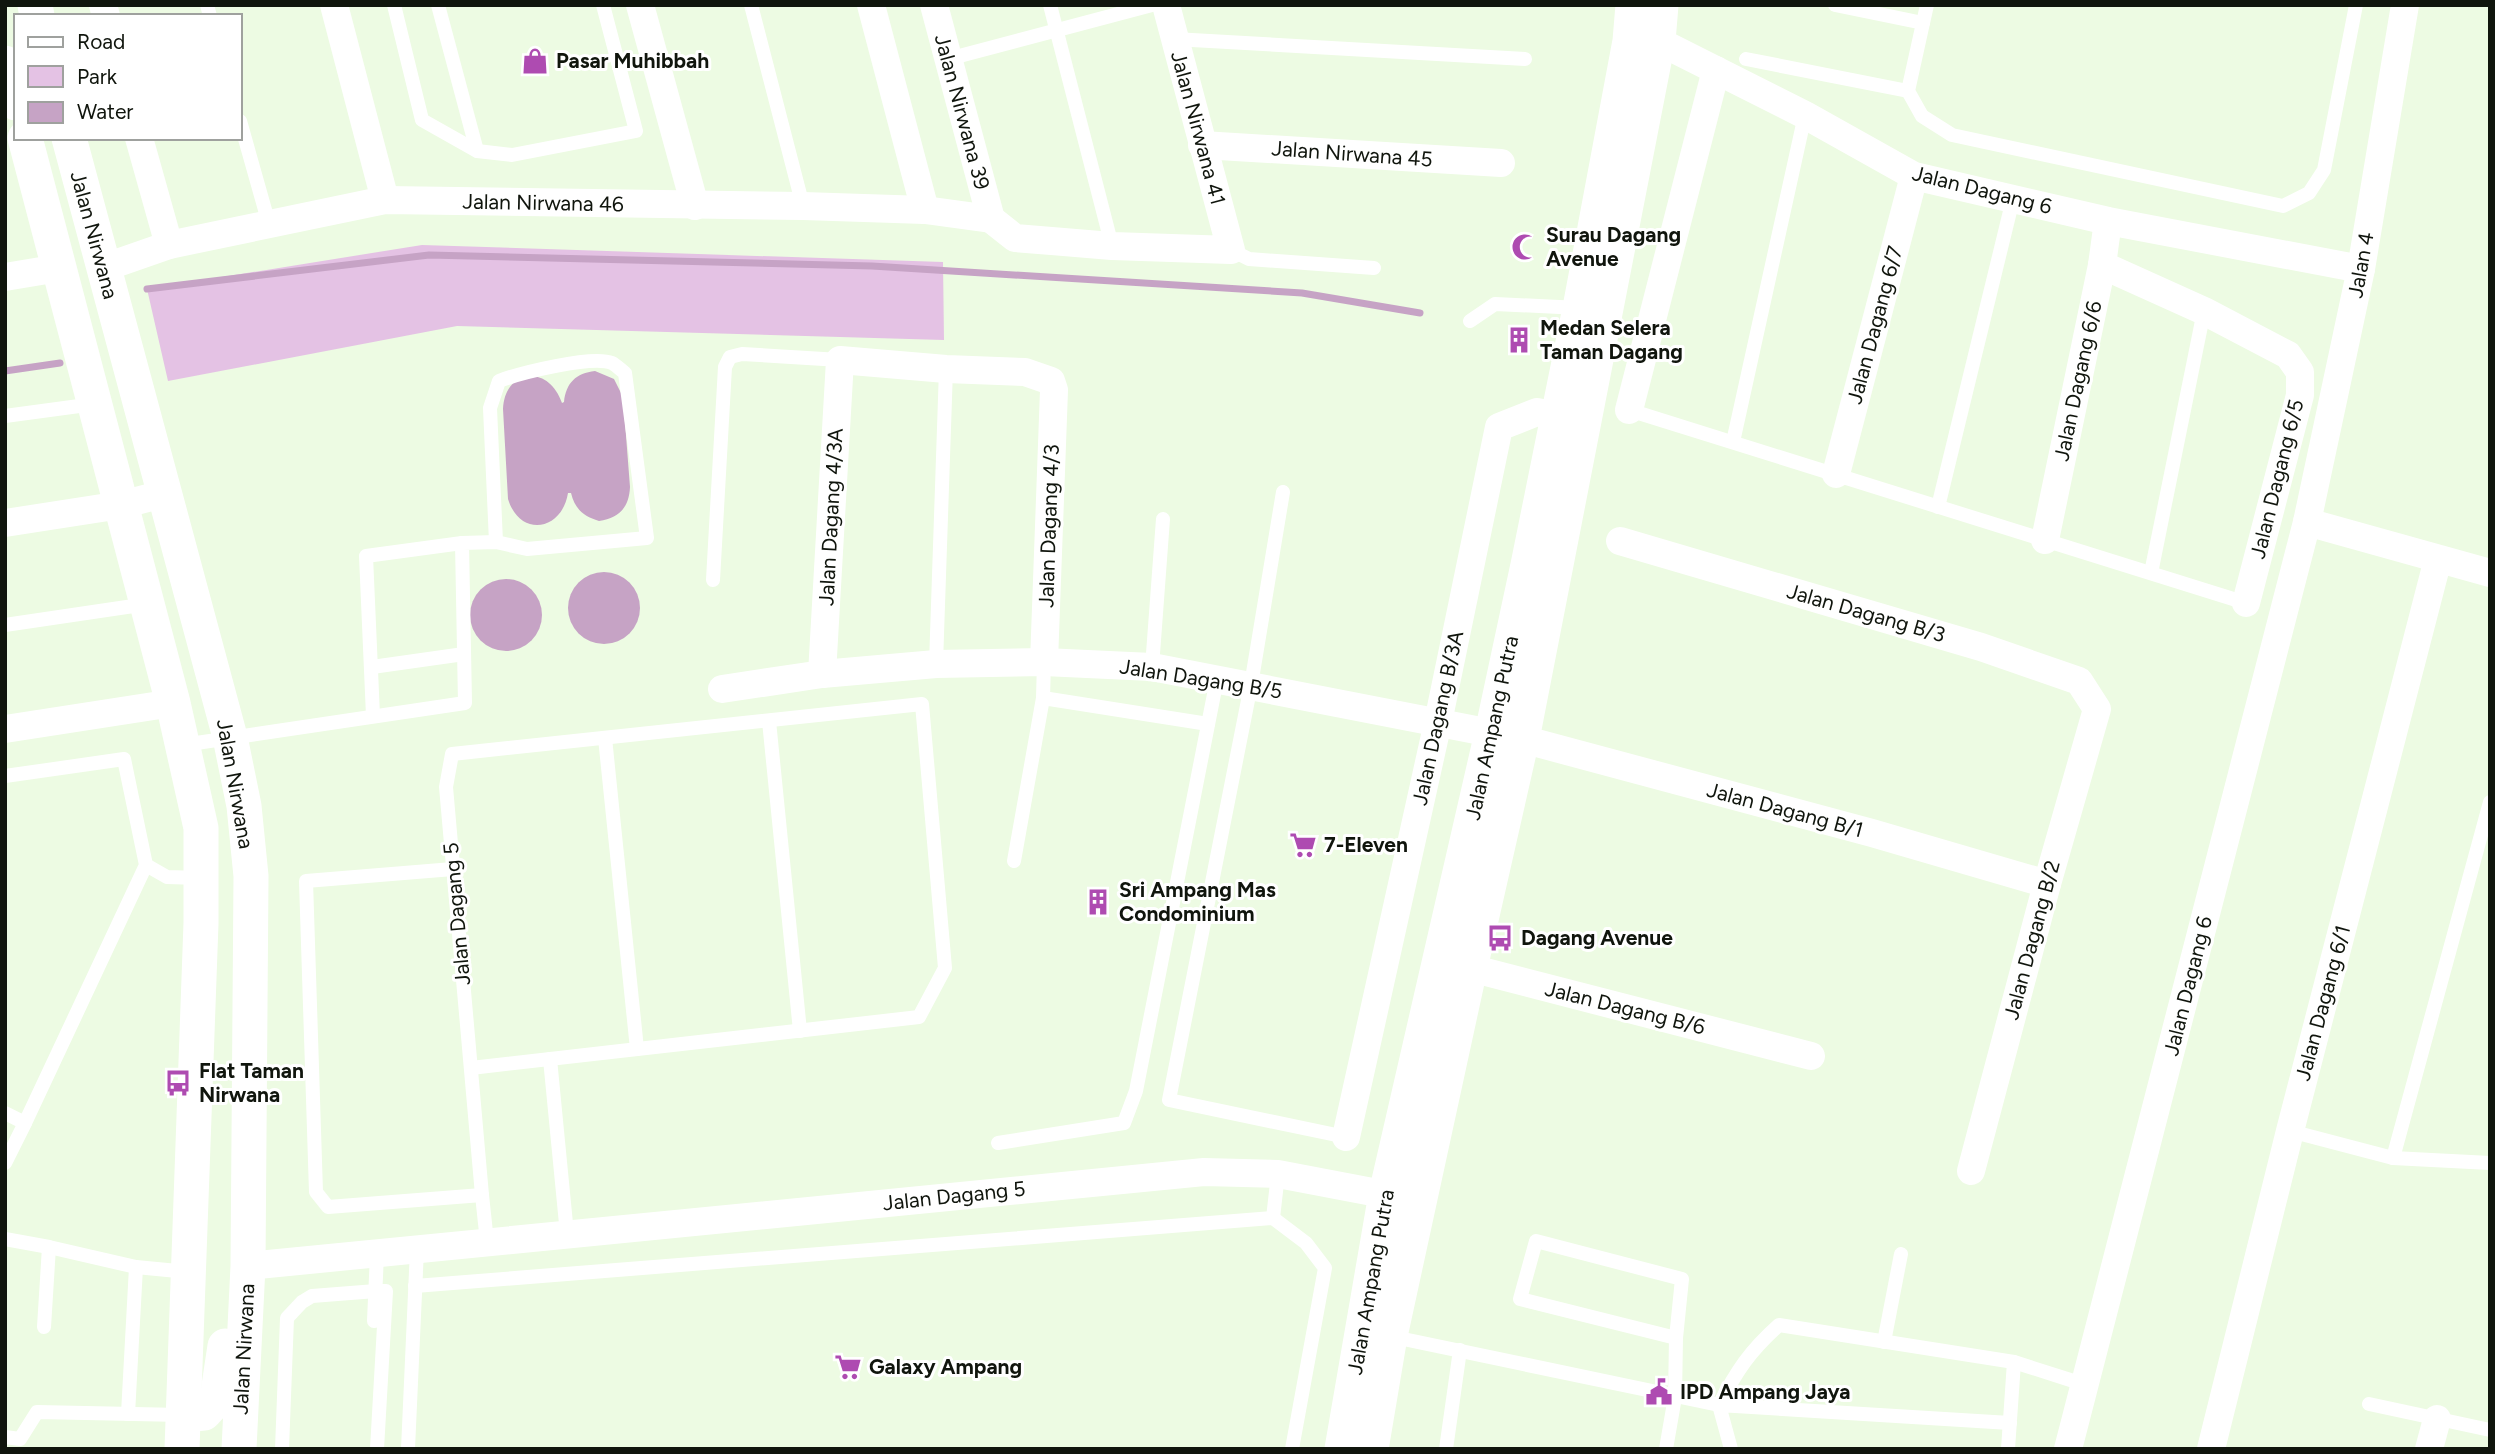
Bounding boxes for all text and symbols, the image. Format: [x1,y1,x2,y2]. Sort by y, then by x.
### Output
legend [14,14,242,140]
text: Road [77,29,125,54]
street label: Jalan Nirwana 39 [930,31,995,192]
shop icon: Pasar Muhibbah [520,46,550,76]
place label: Pasar Muhibbah [556,48,709,73]
street label: Jalan Nirwana 41 [1166,48,1231,208]
text: Park [77,64,118,89]
text: Water [77,99,133,124]
street label: Jalan Nirwana 45 [1271,135,1434,172]
street label: Jalan Dagang 6 [1910,160,2055,219]
street label: Jalan Nirwana [65,168,124,302]
street label: Jalan Nirwana 46 [462,189,624,216]
place label: Surau Dagang Avenue [1546,222,1681,271]
street label: Jalan 4 [2342,230,2379,300]
mosque icon: Surau Dagang Avenue [1510,232,1540,262]
street label: Jalan Dagang 6/7 [1841,243,1908,407]
street label: Jalan Dagang 6/6 [2048,298,2107,463]
place label: Medan Selera Taman Dagang [1540,315,1683,364]
building icon: Medan Selera Taman Dagang [1504,325,1534,355]
street label: Jalan Dagang 6/5 [2245,397,2308,561]
street label: Jalan Dagang 4/3A [813,427,848,607]
street label: Jalan Dagang 4/3 [1033,444,1064,608]
street label: Jalan Dagang B/3 [1784,578,1948,647]
street label: Jalan Dagang B/3A [1407,628,1468,807]
street label: Jalan Ampang Putra [1460,633,1523,822]
street label: Jalan Dagang B/5 [1118,653,1284,704]
street label: Jalan Nirwana [212,717,259,851]
street label: Jalan Dagang B/1 [1704,777,1866,842]
supermarket icon: 7-Eleven [1288,830,1318,860]
place label: 7-Eleven [1324,832,1408,857]
street label: Jalan Dagang 5 [438,842,475,986]
street label: Jalan Dagang B/2 [1998,857,2065,1022]
place label: Sri Ampang Mas Condominium [1119,877,1276,926]
building icon: Sri Ampang Mas Condominium [1083,887,1113,917]
street label: Jalan Dagang 6 [2158,913,2217,1058]
street label: Jalan Dagang 6/1 [2290,922,2355,1083]
bus stop icon: Dagang Avenue [1485,923,1515,953]
place label: Dagang Avenue [1521,925,1673,950]
street label: Jalan Dagang B/6 [1542,976,1708,1040]
place label: Flat Taman Nirwana [199,1058,304,1107]
bus stop icon: Flat Taman Nirwana [163,1068,193,1098]
street label: Jalan Dagang 5 [881,1176,1026,1215]
street label: Jalan Ampang Putra [1342,1187,1399,1377]
street label: Jalan Nirwana [228,1283,259,1415]
supermarket icon: Galaxy Ampang [833,1352,863,1382]
place label: Galaxy Ampang [869,1354,1022,1379]
public building icon: IPD Ampang Jaya [1644,1377,1674,1407]
place label: IPD Ampang Jaya [1680,1379,1851,1404]

